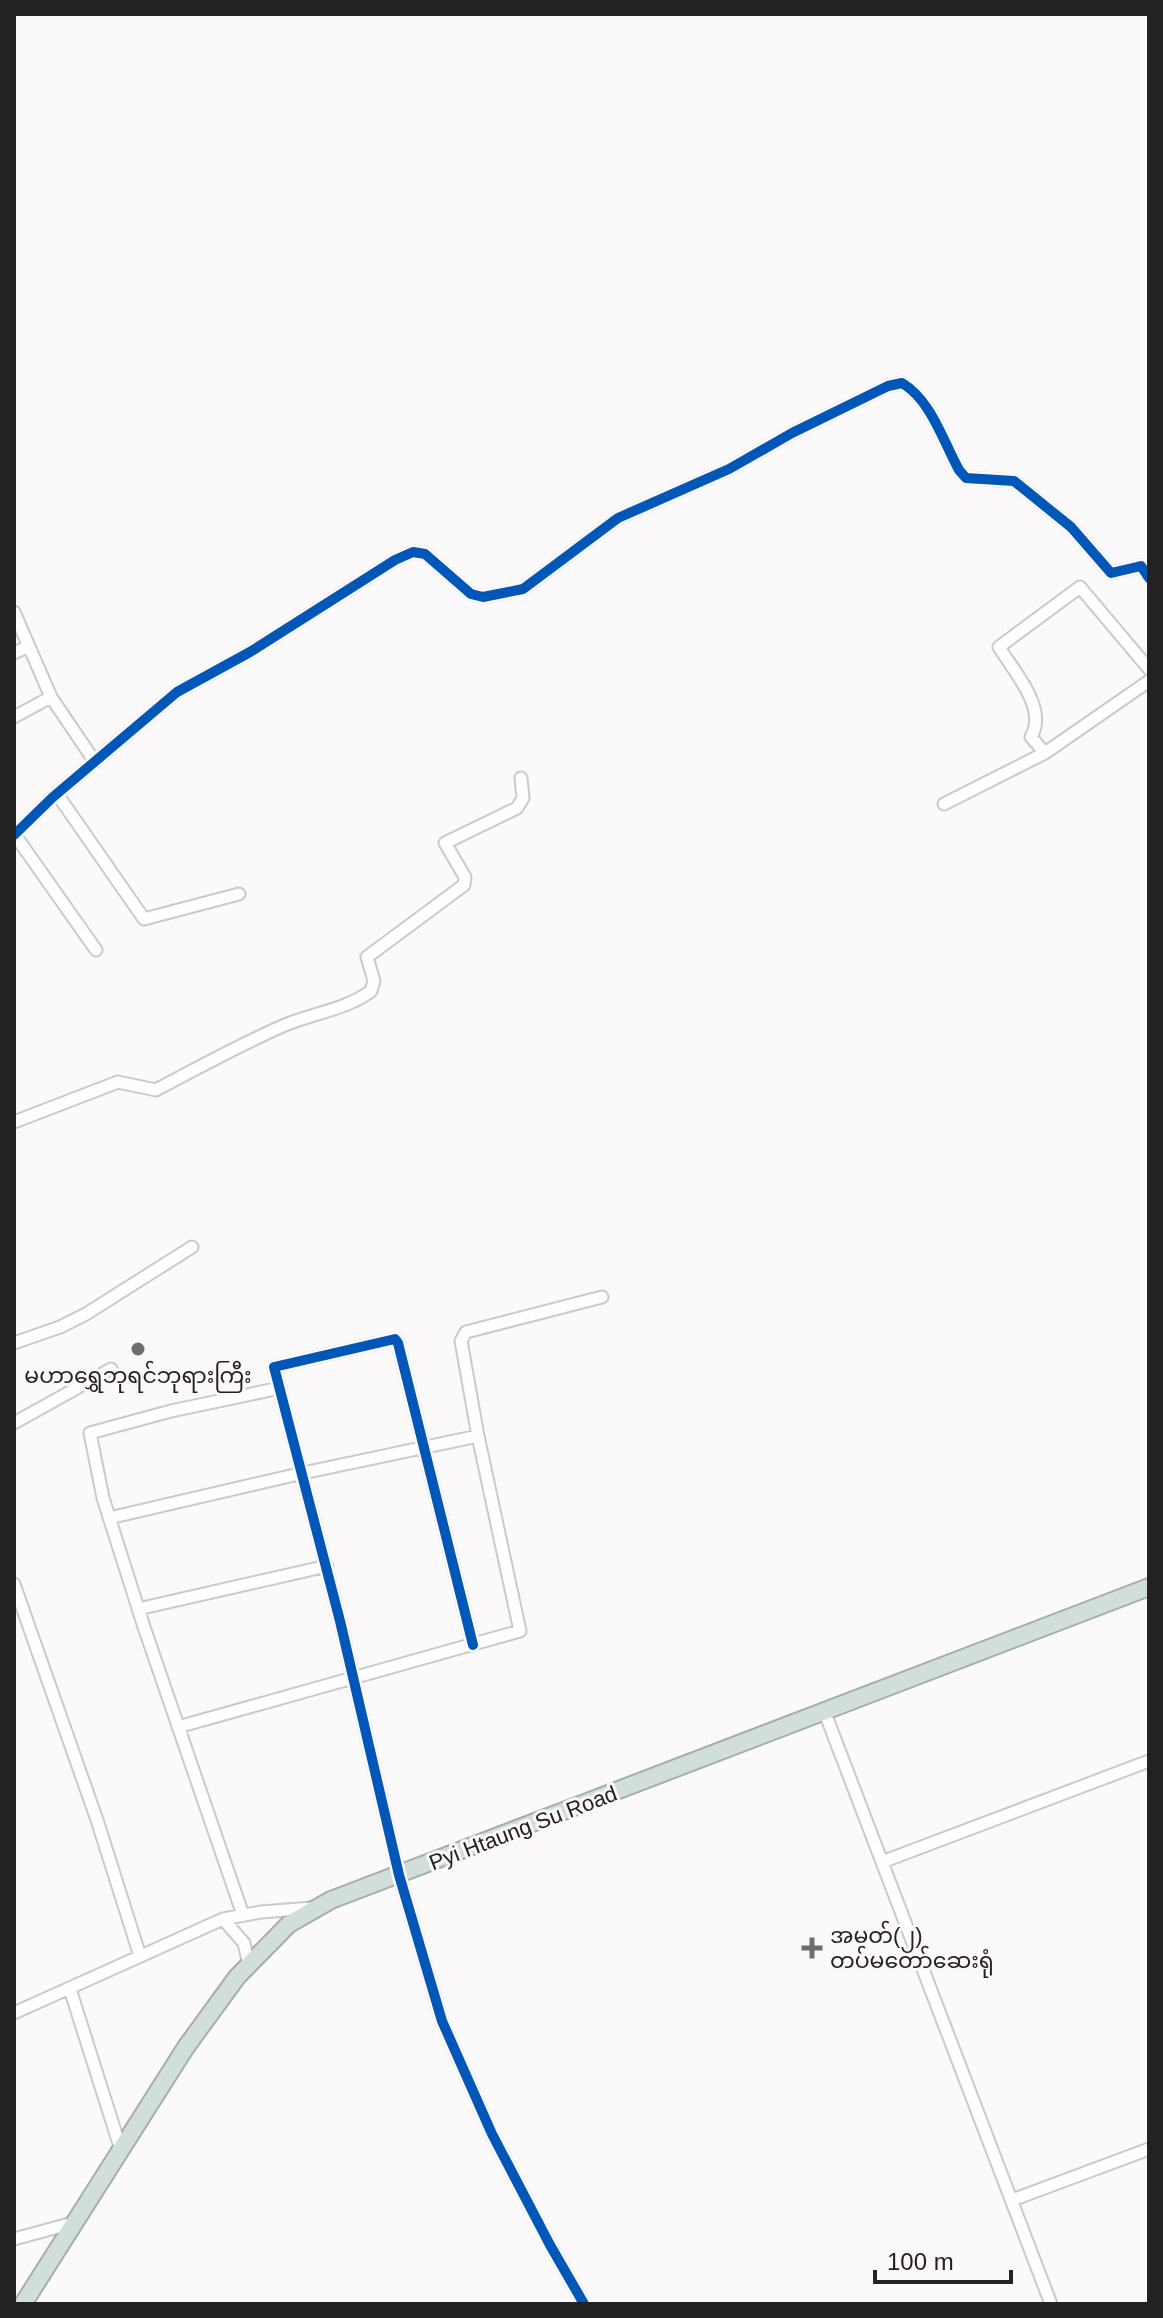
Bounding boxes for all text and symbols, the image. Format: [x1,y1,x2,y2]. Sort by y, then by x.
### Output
marker: မဟာရွှေဘုရင်ဘုရားကြီး [129,1340,147,1358]
place label: မဟာရွှေဘုရင်ဘုရားကြီး [24,1360,252,1393]
street label: Pyi Htaung Su Road [425,1781,621,1875]
place label: အမှတ်(၂) တပ်မတော်ဆေးရုံ [830,1920,994,1978]
marker: အမှတ်(၂) တပ်မတော်ဆေးရုံ [801,1937,823,1959]
scale bar [875,2234,1011,2284]
text: 100 m [887,2248,954,2275]

